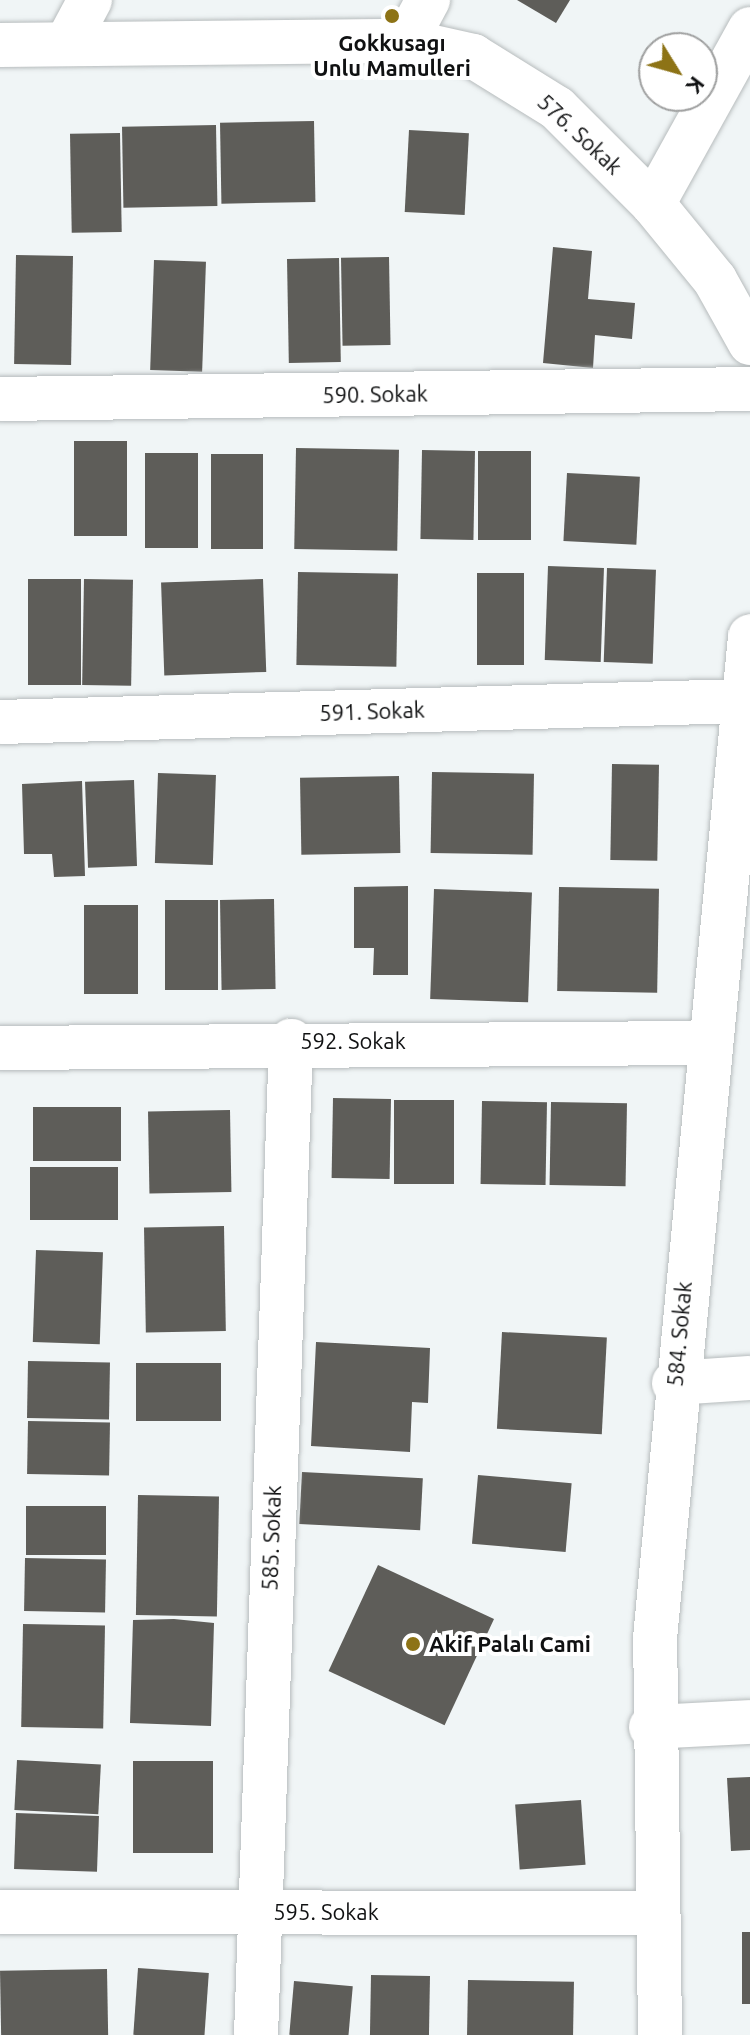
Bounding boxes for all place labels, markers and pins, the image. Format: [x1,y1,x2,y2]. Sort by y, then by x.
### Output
marker: Gokkusagı Unlu Mamulleri [383,7,401,25]
place label: Gokkusagı Unlu Mamulleri [313,29,471,80]
place label: Akif Palalı Cami [429,1631,591,1657]
marker: Akif Palalı Cami [404,1635,422,1653]

